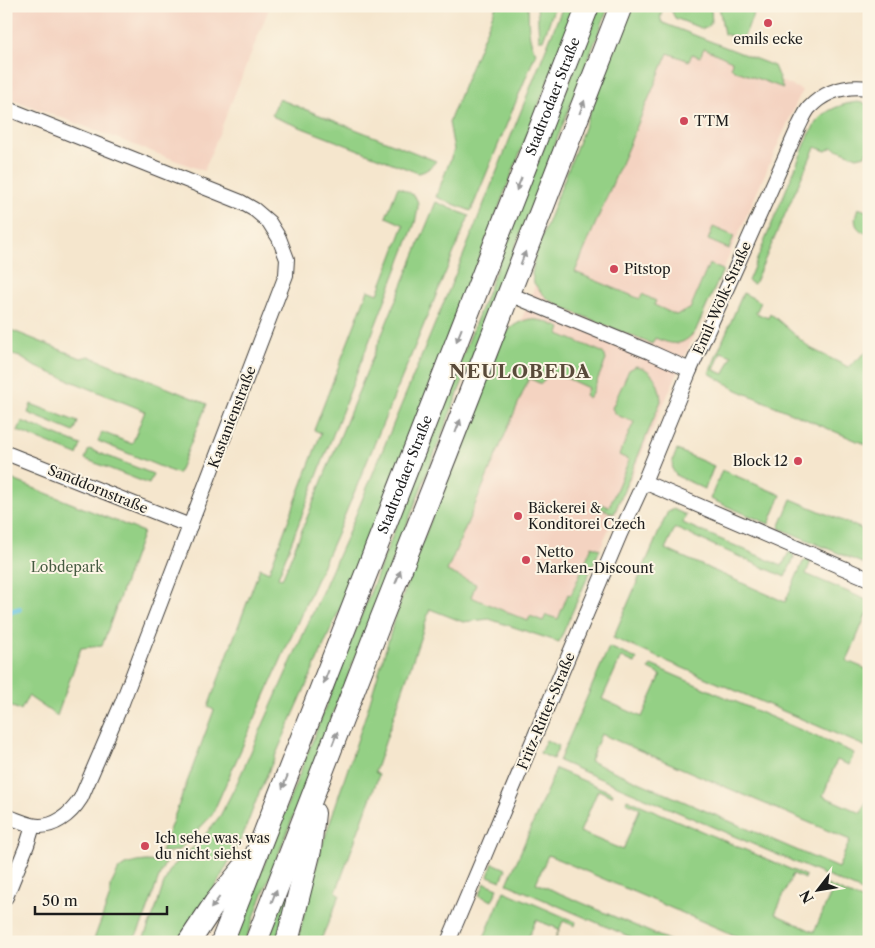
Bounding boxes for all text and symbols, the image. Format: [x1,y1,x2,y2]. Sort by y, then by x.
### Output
marker: emils ecke [762,17,774,29]
place label: emils ecke [733,30,803,48]
street label: Stadtrodaer Straße [521,34,584,158]
one-way arrow [579,99,586,114]
place label: TTM [694,112,729,130]
marker: TTM [678,115,690,127]
one-way arrow [515,177,523,192]
street label: Emil-Wölk-Straße [689,239,755,357]
one-way arrow [519,250,527,265]
place label: Pitstop [624,260,671,278]
marker: Pitstop [608,263,620,275]
one-way arrow [455,328,463,343]
district label: NEULOBEDA [449,360,591,383]
street label: Kastanienstraße [204,363,260,471]
street label: Stadtrodaer Straße [374,412,436,536]
one-way arrow [454,418,462,433]
place label: Block 12 [733,452,788,470]
marker: Block 12 [792,455,804,467]
street label: Sanddornstraße [45,461,151,517]
place label: Bäckerei & Konditorei Czech [528,499,646,533]
marker: Bäckerei & Konditorei Czech [512,510,524,522]
place label: Netto Marken-Discount [536,543,654,577]
marker: Netto Marken-Discount [520,554,532,566]
park label: Lobdepark [31,558,104,576]
one-way arrow [394,570,402,584]
street label: Fritz-Ritter-Straße [513,649,579,772]
one-way arrow [322,670,330,685]
one-way arrow [332,730,339,745]
one-way arrow [281,775,289,790]
place label: Ich sehe was, was du nicht siehst [155,829,270,863]
marker: Ich sehe was, was du nicht siehst [139,840,151,852]
north arrow [792,866,842,916]
scale bar [35,883,168,915]
text: N [796,887,818,907]
one-way arrow [270,889,278,903]
text: 50 m [42,891,78,910]
one-way arrow [210,896,220,910]

